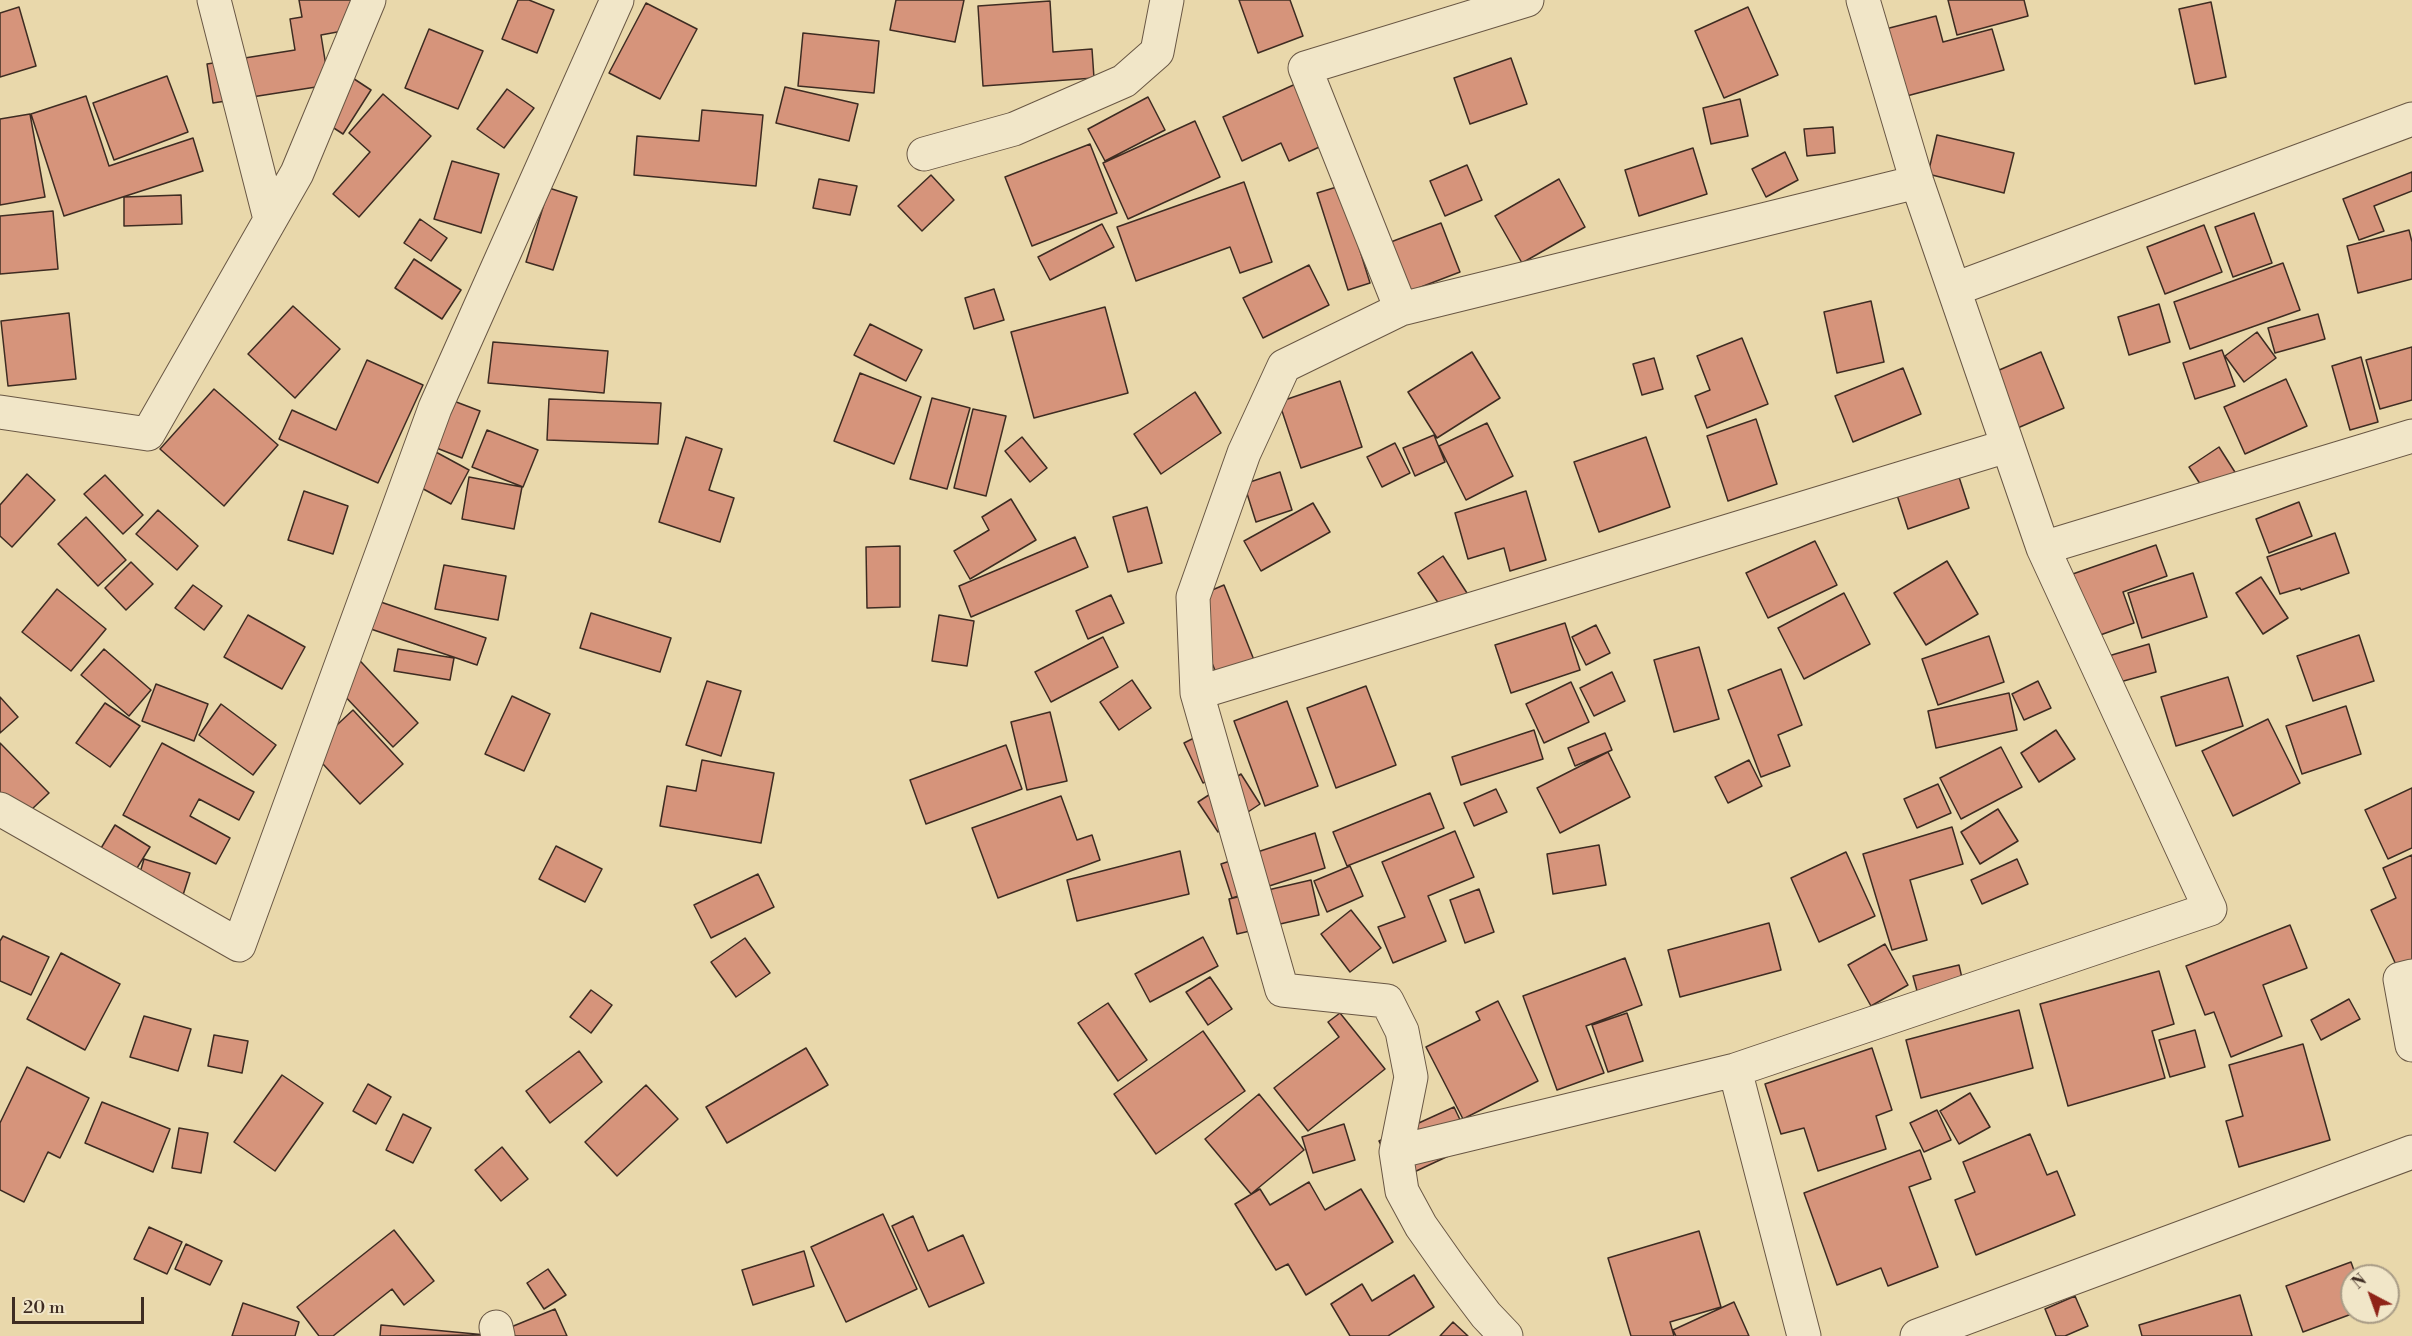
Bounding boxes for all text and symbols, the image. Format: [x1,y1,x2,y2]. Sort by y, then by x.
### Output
north arrow [2340,1264,2400,1324]
text: N [2348,1270,2371,1294]
scale bar [15,1285,147,1323]
text: 20 m [23,1296,65,1319]

